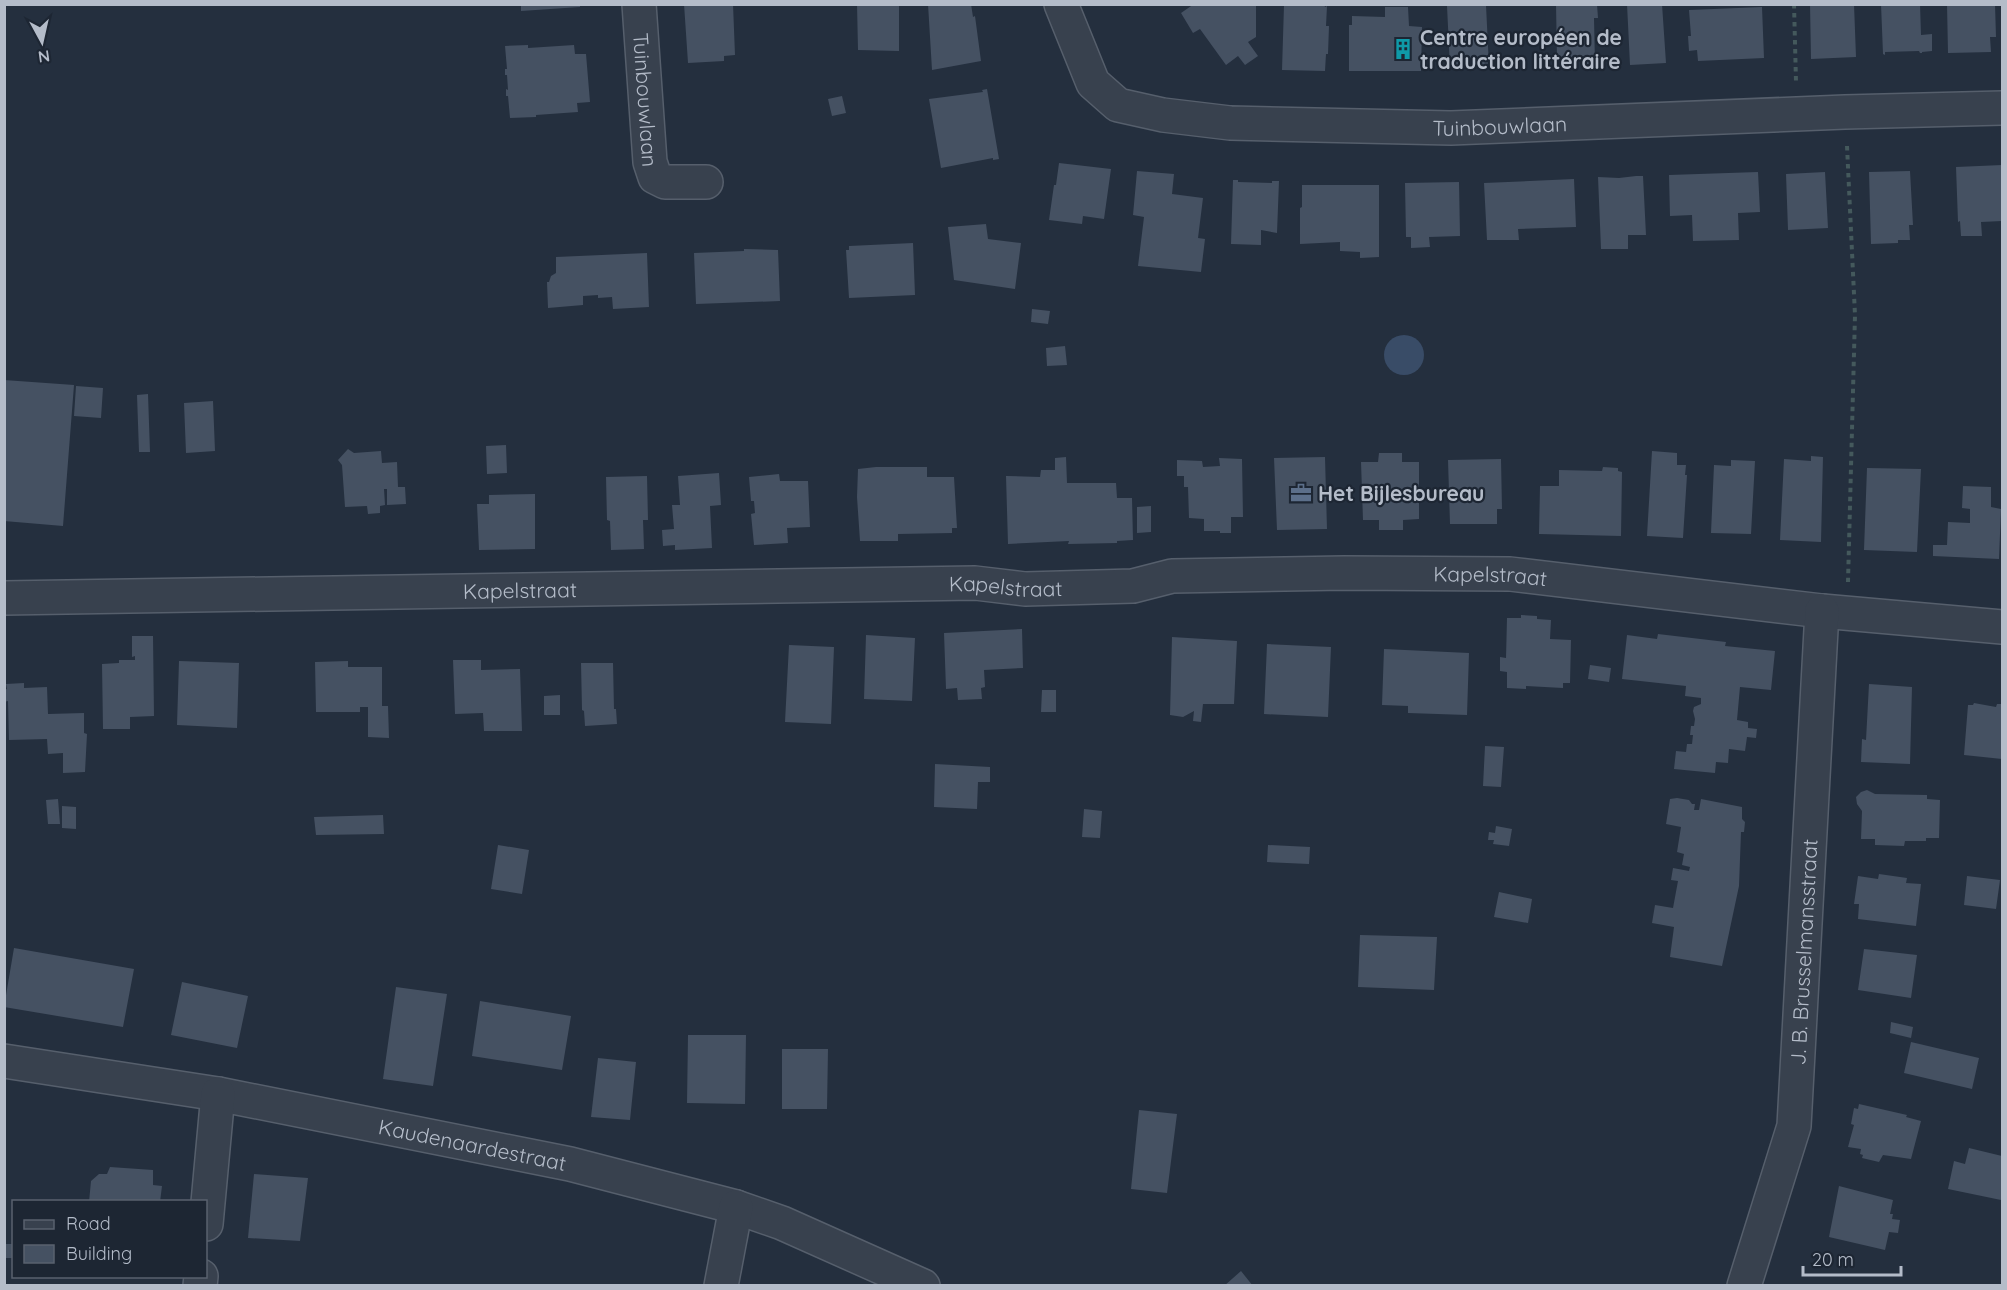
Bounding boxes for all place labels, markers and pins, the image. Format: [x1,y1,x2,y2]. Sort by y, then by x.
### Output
place label: Centre européen de traduction littéraire [1420,24,1622,74]
building icon: Centre européen de traduction littéraire [1391,37,1415,61]
place label: Het Bijlesbureau [1318,480,1484,506]
office icon: Het Bijlesbureau [1289,481,1313,505]

